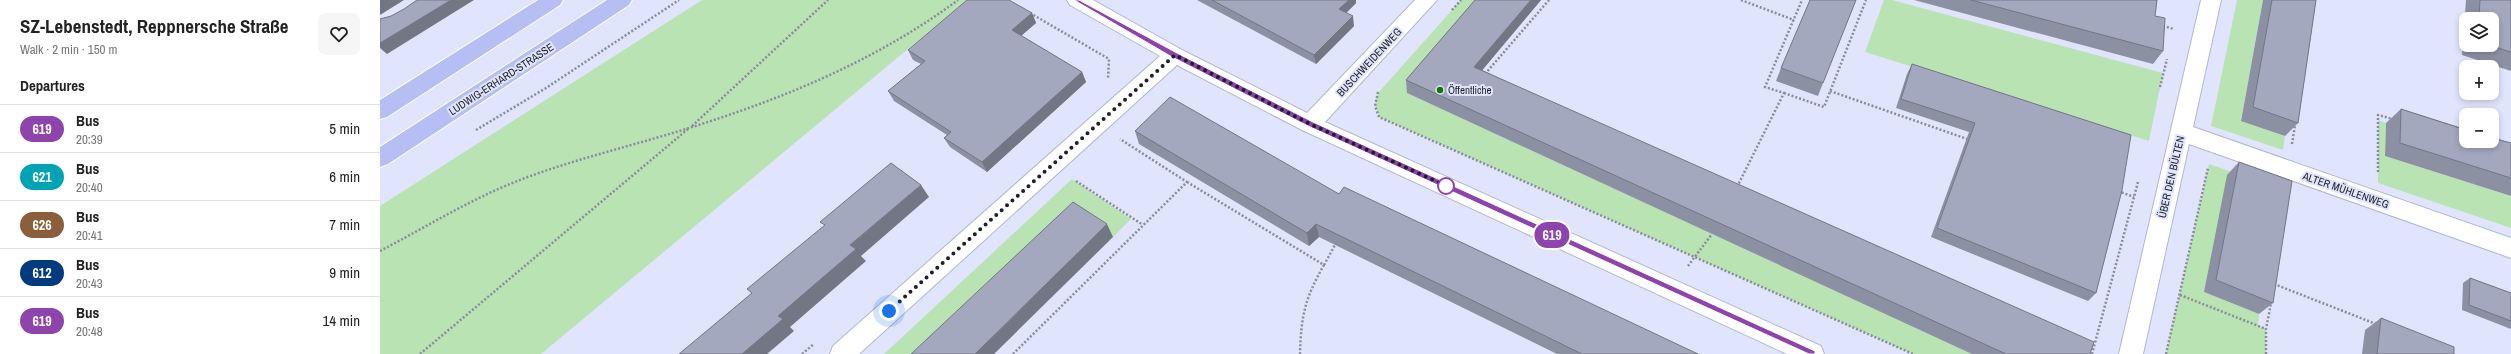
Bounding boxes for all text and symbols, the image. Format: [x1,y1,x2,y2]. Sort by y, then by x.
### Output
map controls [2459,12,2499,148]
button: layers [2459,12,2499,52]
text: SZ-Lebenstedt, Reppnersche Straße [20,13,288,39]
button: heart [318,13,360,55]
street label: BUSCHWEIDENWEG [1333,25,1405,99]
street label: LUDWIG-ERHARD-STRASSE [446,40,556,118]
text: Walk · 2 min · 150 m [20,41,117,58]
button: + [2459,60,2499,100]
text: Departures [20,75,85,96]
place label: Öffentliche [1448,83,1491,97]
marker: Öffentliche [1435,85,1445,95]
button: − [2459,108,2499,148]
text: Bus [76,110,99,131]
text: 5 min [329,118,360,139]
text: 619 [32,120,52,138]
text: 20:39 [76,131,103,148]
street label: ÜBER DEN BÜLTEN [2155,134,2187,220]
text: Bus [76,158,99,179]
text: 6 min [329,166,360,187]
text: 621 [32,168,52,186]
street label: ALTER MÜHLENWEG [2300,168,2391,211]
unlabelled marker [1437,177,1455,195]
text: 20:40 [76,179,103,196]
text: Bus [76,206,99,227]
text: 7 min [329,214,360,235]
text: 626 [32,216,52,234]
line badge: 619 [1529,222,1575,248]
text: 619 [1542,226,1562,244]
text: 20:41 [76,227,103,244]
text: Bus [76,254,99,275]
text: 9 min [329,262,360,283]
text: 612 [32,264,52,282]
text: 20:43 [76,275,103,292]
your location [879,301,899,321]
text: Bus [76,302,99,323]
text: 14 min [322,310,360,331]
text: 619 [32,312,52,330]
text: 20:48 [76,323,103,340]

